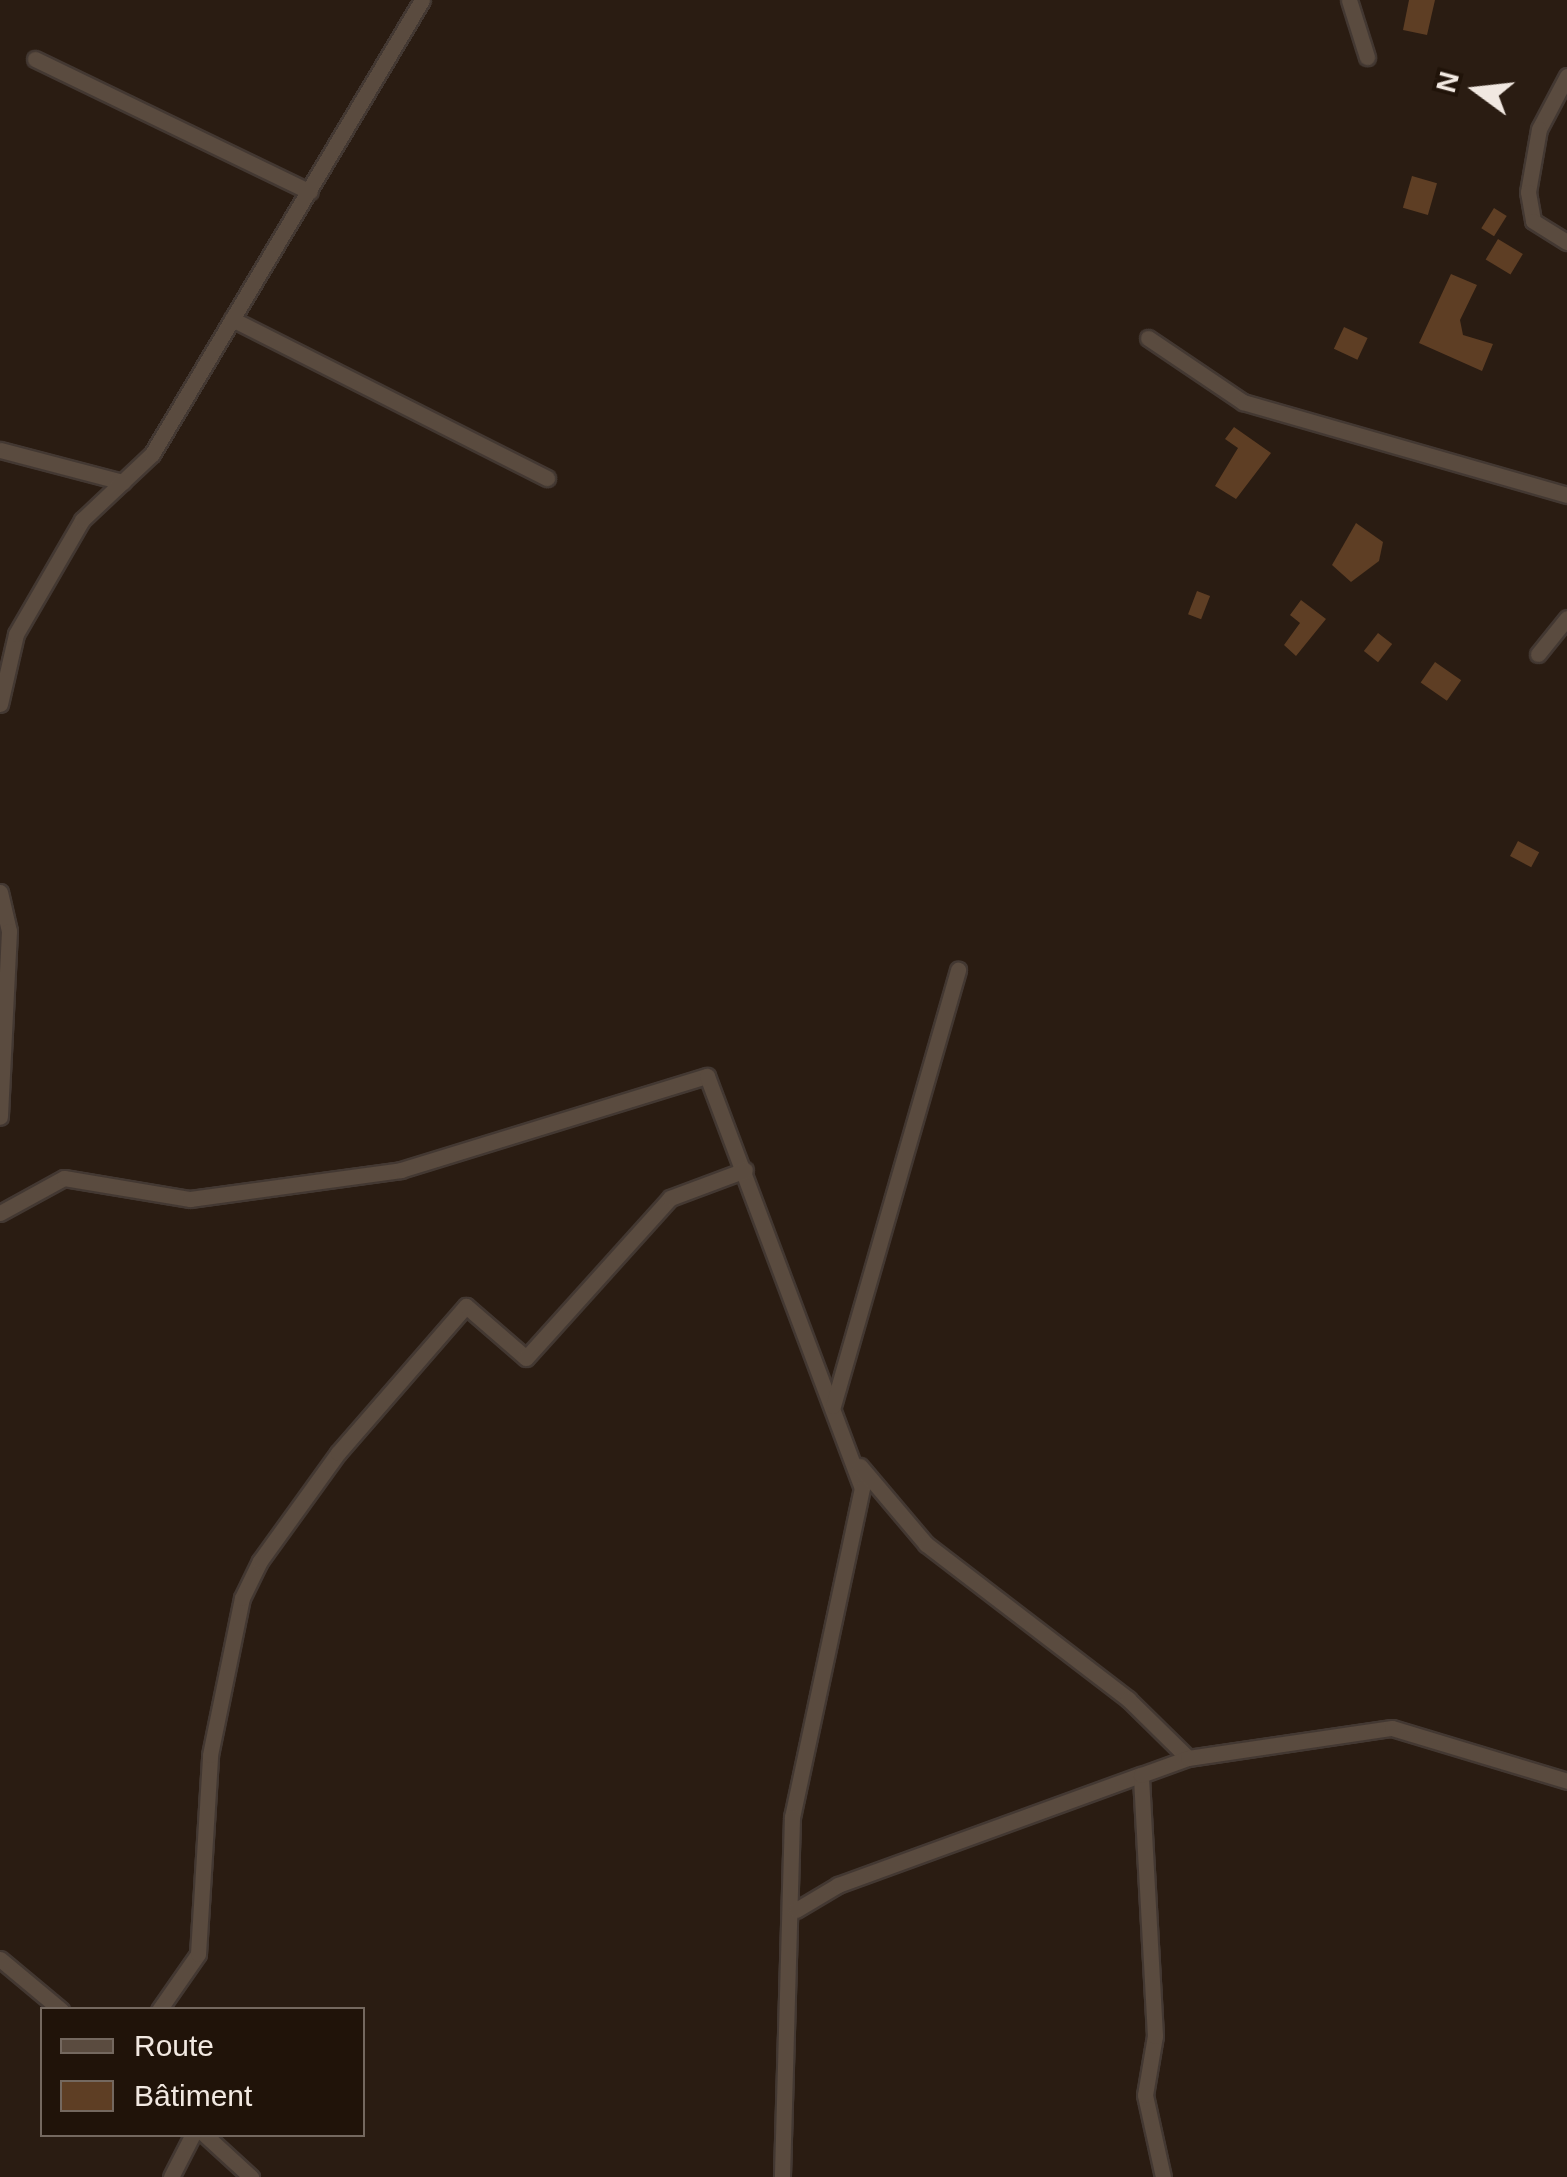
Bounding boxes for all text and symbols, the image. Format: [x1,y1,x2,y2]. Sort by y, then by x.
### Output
north arrow [1427,40,1527,140]
text: N [1430,68,1465,96]
legend [40,2007,365,2137]
text: Route [134,2029,214,2062]
text: Bâtiment [134,2079,252,2112]

